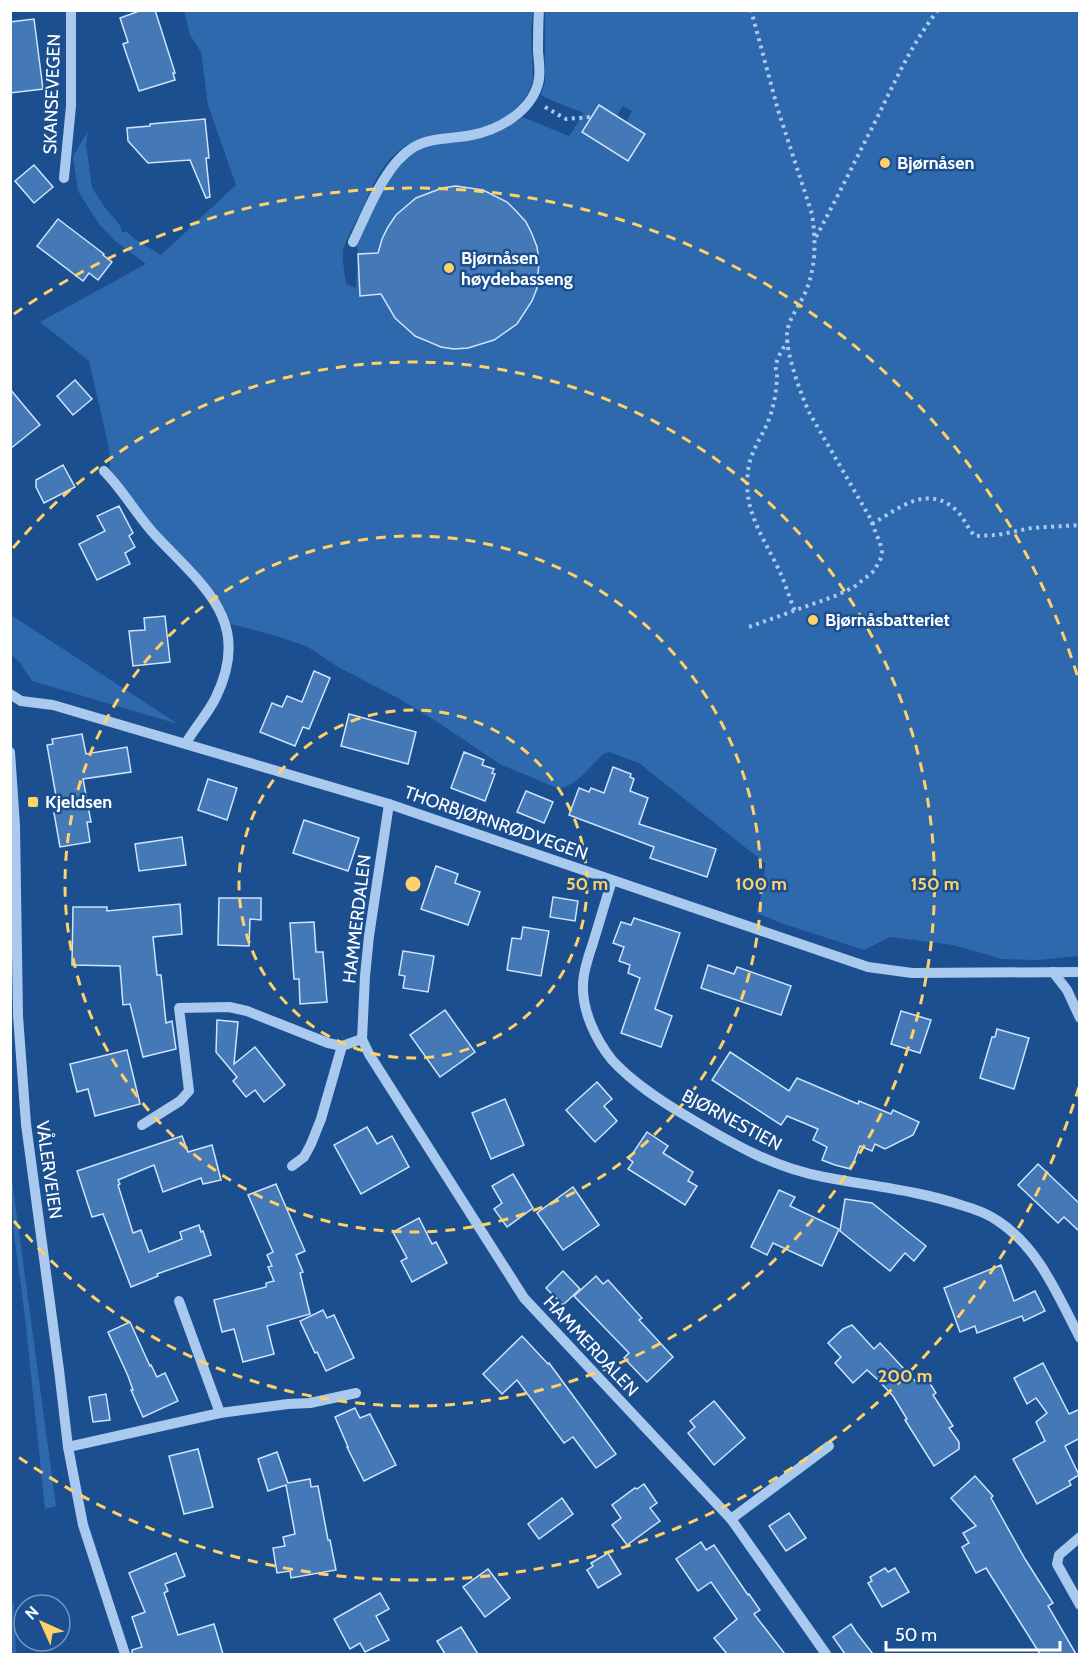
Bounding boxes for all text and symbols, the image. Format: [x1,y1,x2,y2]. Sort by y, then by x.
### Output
street label: SKANSEVEGEN [39,33,65,155]
place label: Bjørnåsen [897,152,974,174]
marker: Bjørnåsen [878,156,892,170]
place label: Bjørnåsen høydebasseng [461,247,573,290]
marker: Bjørnåsen høydebasseng [442,261,456,275]
place label: Bjørnåsbatteriet [825,609,950,631]
marker: Bjørnåsbatteriet [806,613,820,627]
street label: THORBJØRNRØDVEGEN [401,781,591,865]
place label: Kjeldsen [45,791,112,813]
marker: Kjeldsen [26,795,40,809]
street label: HAMMERDALEN [338,853,376,985]
text: 50 m [566,873,608,895]
text: 100 m [735,873,787,895]
text: 150 m [911,873,959,895]
centre of rings [403,874,423,894]
street label: BJØRNESTIEN [678,1084,786,1156]
street label: VÅLERVEIEN [31,1119,67,1221]
street label: HAMMERDALEN [539,1291,643,1401]
text: 200 m [878,1365,932,1387]
north arrow [12,1593,72,1653]
text: N [21,1602,42,1623]
scale bar [886,1614,1060,1652]
text: 50 m [895,1624,937,1646]

